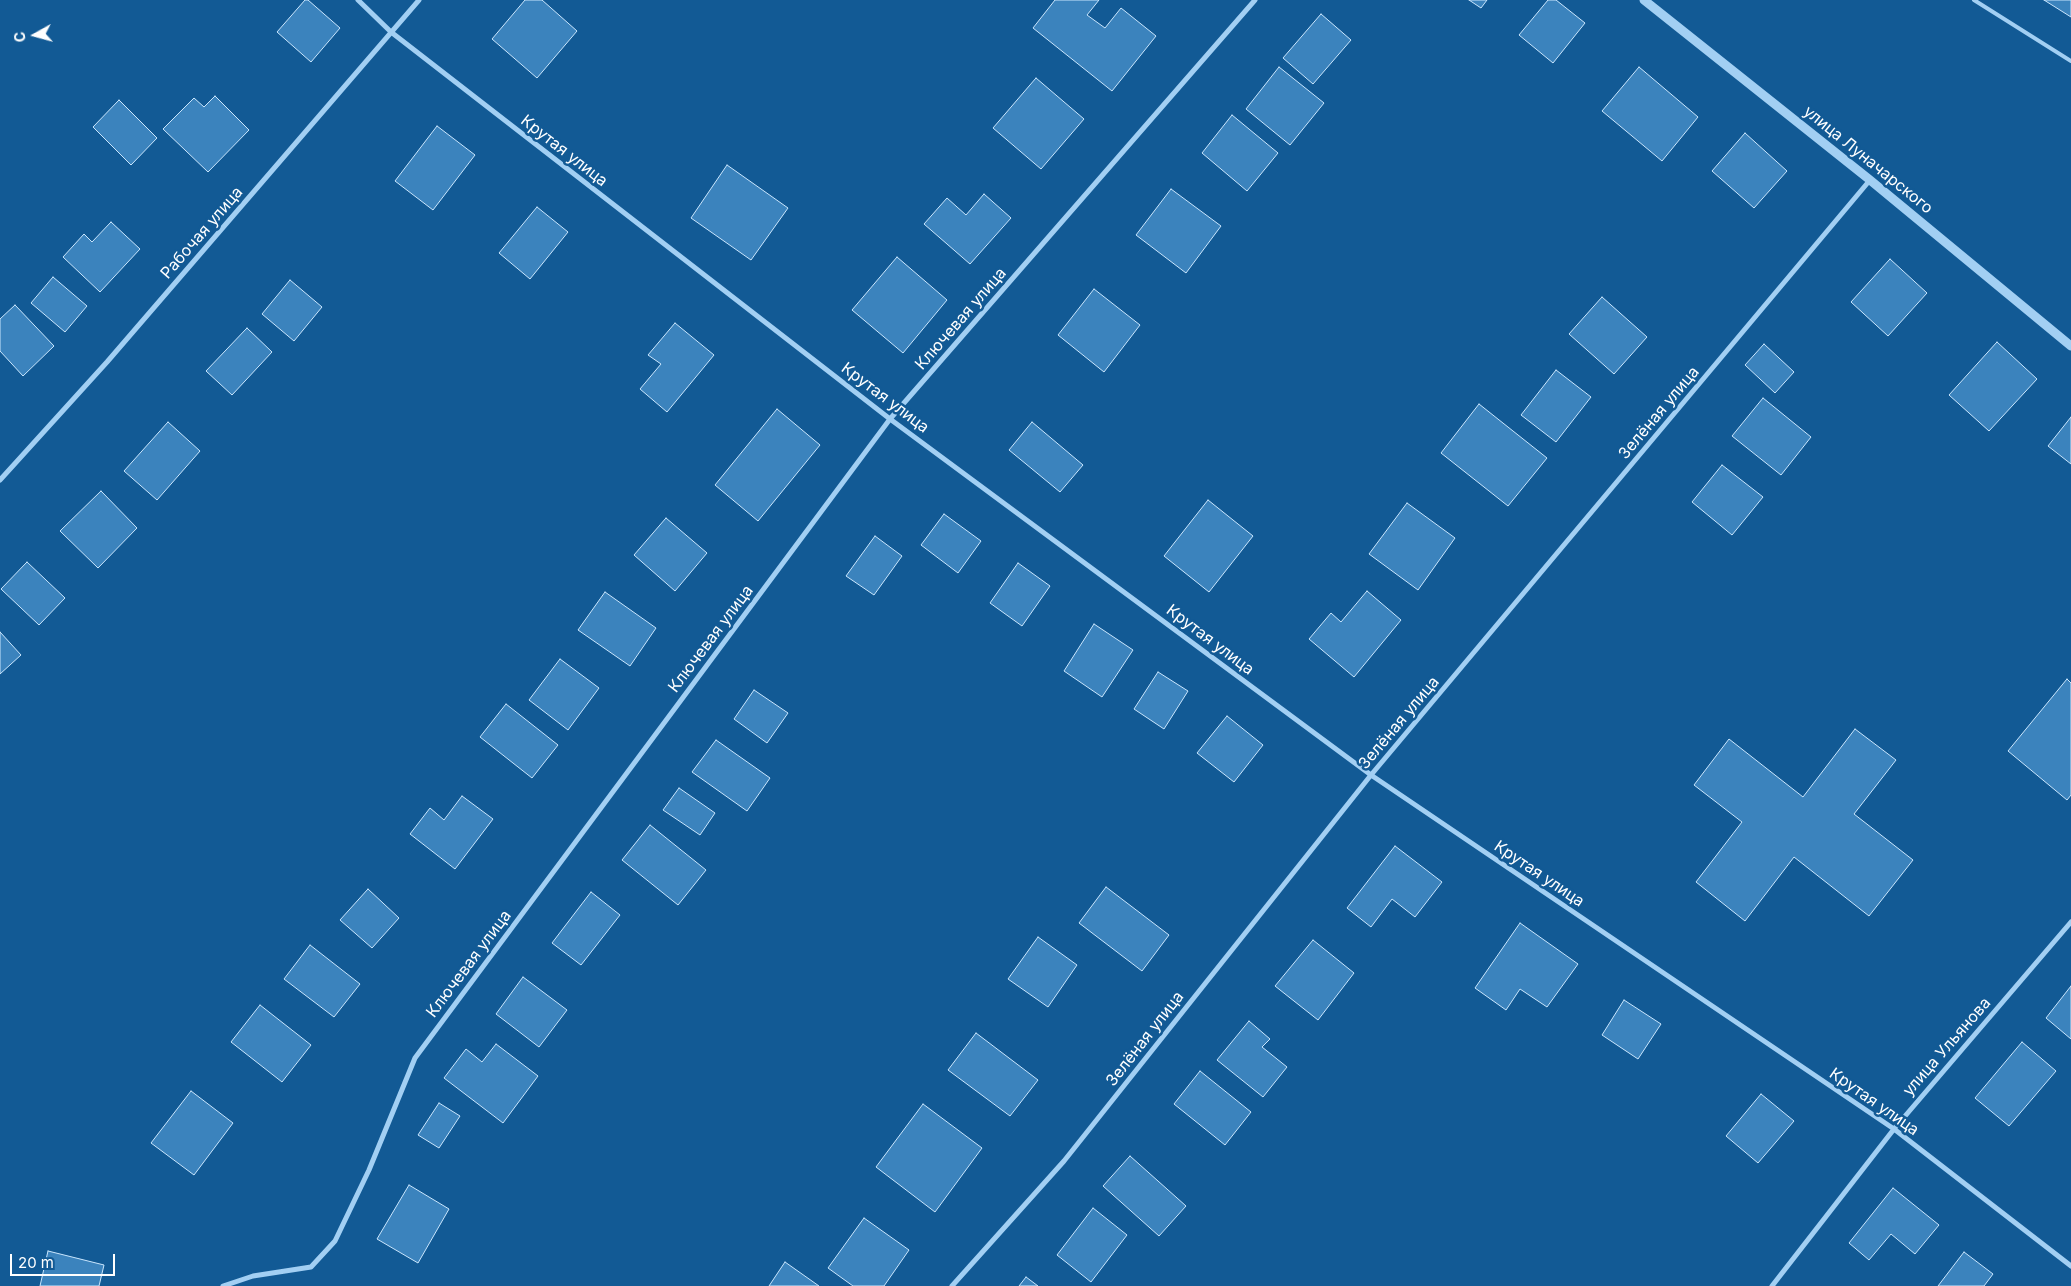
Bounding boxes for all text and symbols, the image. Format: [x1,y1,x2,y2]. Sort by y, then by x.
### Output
north arrow [10,10,60,60]
text: С [11,31,29,43]
street label: улица Луначарского [1799,102,1937,218]
street label: Крутая улица [517,111,611,191]
street label: Рабочая улица [157,183,247,283]
street label: Ключевая улица [911,264,1011,374]
street label: Крутая улица [837,359,933,437]
street label: Зелёная улица [1615,363,1703,463]
street label: Ключевая улица [665,582,757,696]
street label: Крутая улица [1162,601,1258,679]
street label: Зелёная улица [1355,673,1443,773]
street label: Крутая улица [1490,837,1588,911]
street label: Ключевая улица [423,907,515,1021]
street label: Зелёная улица [1102,988,1188,1090]
street label: улица Ульянова [1899,994,1995,1100]
street label: Крутая улица [1826,1064,1922,1140]
scale bar [12,1244,118,1276]
text: 20 m [18,1253,54,1272]

